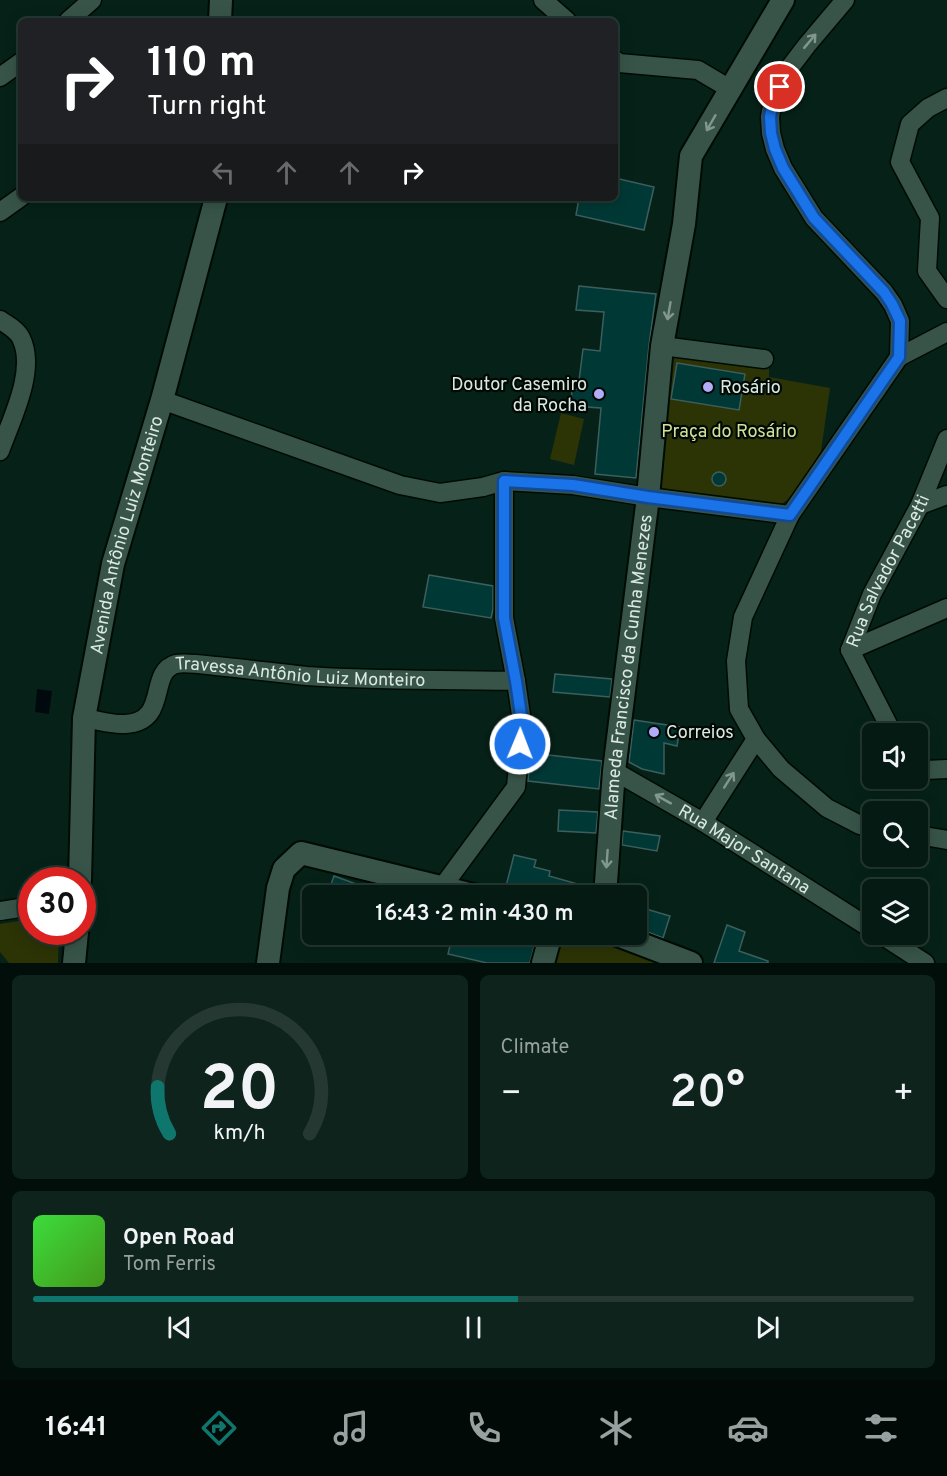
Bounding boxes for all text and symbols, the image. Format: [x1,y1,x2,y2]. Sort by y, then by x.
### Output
one-way arrow [803,34,817,49]
text: 110 m [147,38,256,91]
icon: right [48,42,126,120]
pin [754,61,805,112]
icon: arrive [763,70,796,103]
text: Turn right [147,90,266,124]
one-way arrow [705,114,717,131]
icon: left [207,156,240,189]
icon: ahead [270,156,303,189]
icon: ahead [333,156,366,189]
icon: right [396,156,429,189]
one-way arrow [663,300,674,320]
place label: Doutor Casemiro da Rocha [451,374,587,418]
place label: Rosário [720,377,781,400]
marker: Rosário [701,380,715,394]
marker: Doutor Casemiro da Rocha [592,387,606,401]
street label: Avenida Antônio Luiz Monteiro [86,413,170,657]
park label: Praça do Rosário [661,421,797,444]
street label: Rua Salvador Pacetti [842,492,936,651]
street label: Alameda Francisco da Cunha Menezes [600,513,659,821]
street label: Travessa Antônio Luiz Monteiro [174,653,426,693]
position arrow [488,712,552,776]
place label: Correios [666,722,734,745]
map controls [862,723,928,945]
button: sound [862,723,928,789]
marker: Correios [647,725,661,739]
one-way arrow [723,772,736,789]
one-way arrow [655,793,672,805]
street label: Rua Major Santana [674,800,814,900]
button: search [862,801,928,867]
one-way arrow [602,849,613,868]
speed limit sign: 30 [18,867,96,945]
button: layers [862,879,928,945]
text: 16:43 · 2 min · 430 m [375,901,574,928]
text: Climate [501,1035,569,1061]
text: 20 [200,1053,279,1132]
text: 20° [669,1066,745,1123]
text: − [501,1074,522,1116]
text: + [893,1074,914,1116]
text: km/h [214,1120,266,1147]
text: Open Road [123,1225,235,1252]
text: Tom Ferris [123,1252,216,1278]
icon: previous [163,1311,196,1344]
icon: pause [457,1311,490,1344]
icon: next [751,1311,784,1344]
icon: directions [198,1407,240,1449]
icon: music [330,1407,372,1449]
icon: phone [463,1407,505,1449]
icon: climate [595,1407,637,1449]
icon: car [727,1407,769,1449]
icon: filters [860,1407,902,1449]
text: 16:41 [45,1411,107,1445]

